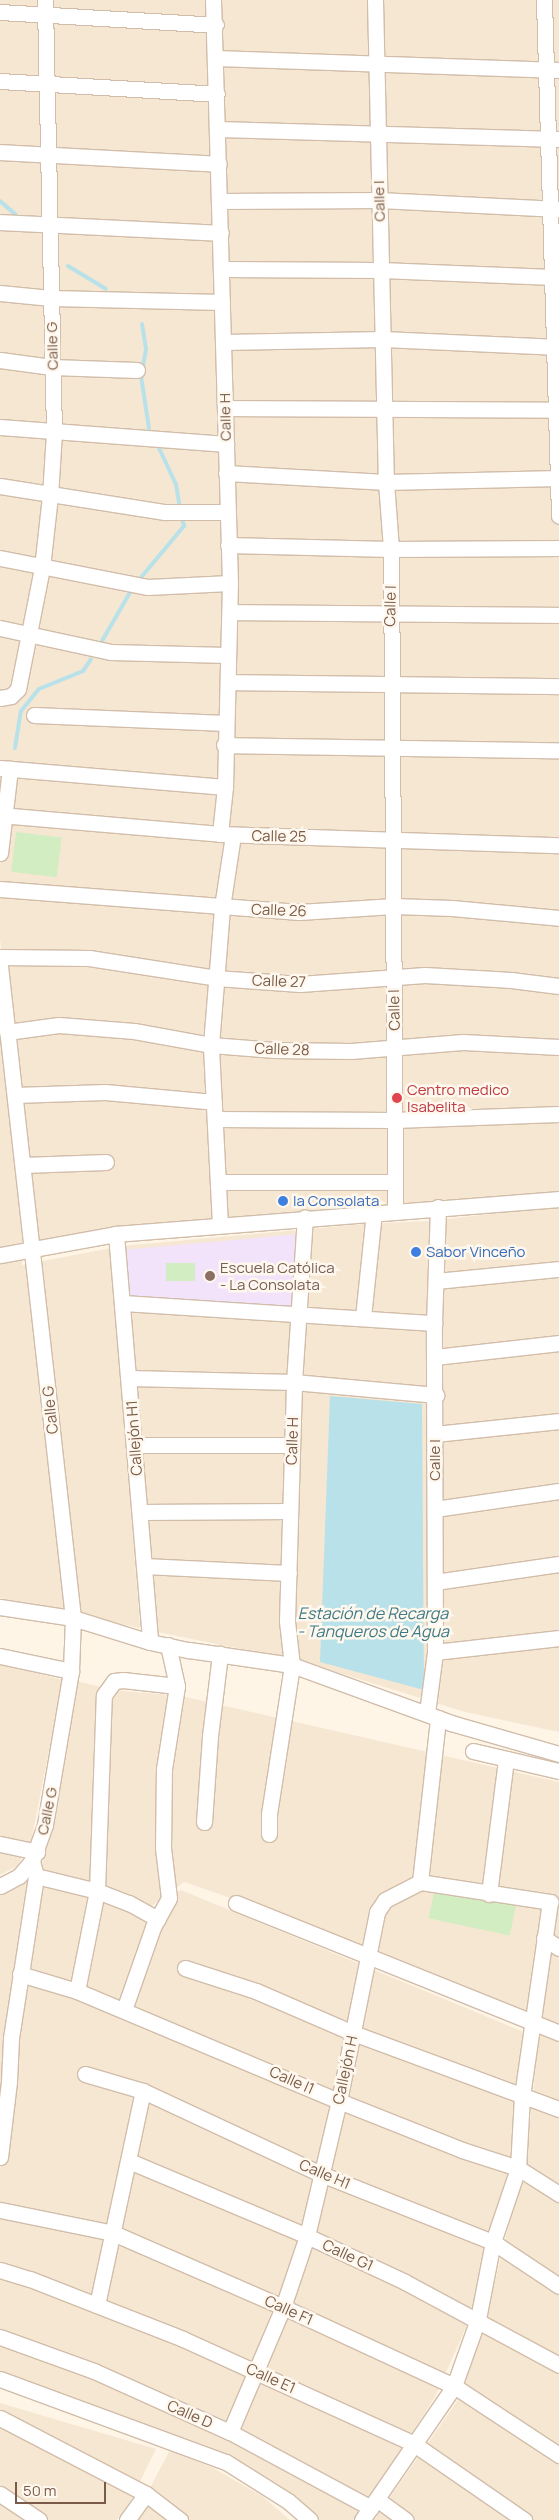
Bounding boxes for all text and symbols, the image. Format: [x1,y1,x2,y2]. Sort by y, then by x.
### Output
street label: Calle I [370,180,388,222]
street label: Calle G [43,322,61,370]
street label: Calle H [216,393,234,441]
street label: Calle I [381,585,399,627]
street label: Calle 25 [251,827,307,845]
street label: Calle 26 [251,900,307,920]
street label: Calle 27 [252,971,306,991]
street label: Calle I [385,989,403,1031]
street label: Calle 28 [254,1039,310,1059]
place label: Centro medico Isabelita [407,1080,509,1115]
marker: Centro medico Isabelita [391,1092,403,1104]
place label: la Consolata [293,1192,379,1210]
marker: la Consolata [277,1195,289,1207]
place label: Sabor Vinceño [426,1243,525,1261]
marker: Sabor Vinceño [410,1246,422,1258]
place label: Escuela Católica - La Consolata [220,1258,334,1293]
marker: Escuela Católica - La Consolata [204,1270,216,1282]
street label: Calle G [39,1385,61,1435]
street label: Callejón H1 [122,1400,146,1476]
street label: Calle H [282,1417,302,1465]
street label: Calle I [426,1439,444,1481]
water label: Estación de Recarga - Tanqueros de Agua [297,1603,449,1641]
street label: Calle G [33,1785,61,1837]
street label: Callejón H [329,2034,361,2106]
street label: Calle I1 [267,2062,317,2098]
street label: Calle H1 [297,2155,353,2193]
street label: Calle G1 [320,2235,376,2275]
street label: Calle F1 [262,2291,316,2329]
street label: Calle E1 [243,2359,299,2397]
street label: Calle D [164,2396,216,2432]
scale bar [18,2472,109,2504]
text: 50 m [23,2480,57,2501]

